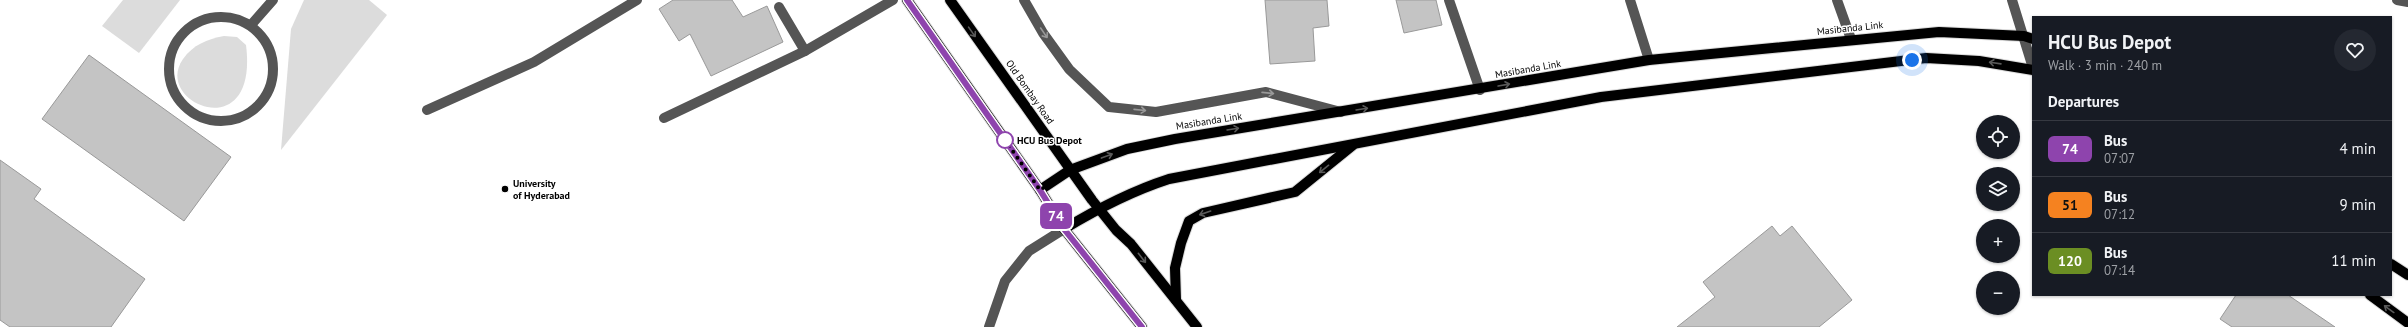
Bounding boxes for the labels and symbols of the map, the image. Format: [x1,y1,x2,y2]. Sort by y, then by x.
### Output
street label: Masibanda Link [1816,18,1884,38]
one-way arrow [968,26,976,37]
one-way arrow [1040,28,1048,39]
your location [1902,50,1922,70]
street label: Old Bombay Road [1003,57,1057,127]
street label: Masibanda Link [1494,57,1562,81]
one-way arrow [1989,59,2002,67]
one-way arrow [1497,81,1510,89]
one-way arrow [1261,90,1274,97]
one-way arrow [1355,105,1368,113]
one-way arrow [1133,106,1146,114]
street label: Masibanda Link [1175,109,1243,133]
one-way arrow [1227,125,1240,133]
marker: HCU Bus Depot [996,131,1014,149]
place label: HCU Bus Depot [1017,134,1082,147]
one-way arrow [1100,152,1112,160]
one-way arrow [1319,164,1330,173]
place label: University of Hyderabad [513,177,570,202]
marker: University of Hyderabad [500,184,510,194]
line badge: 74 [1038,203,1074,229]
one-way arrow [1199,210,1212,217]
one-way arrow [1138,253,1147,264]
one-way arrow [2384,305,2395,313]

